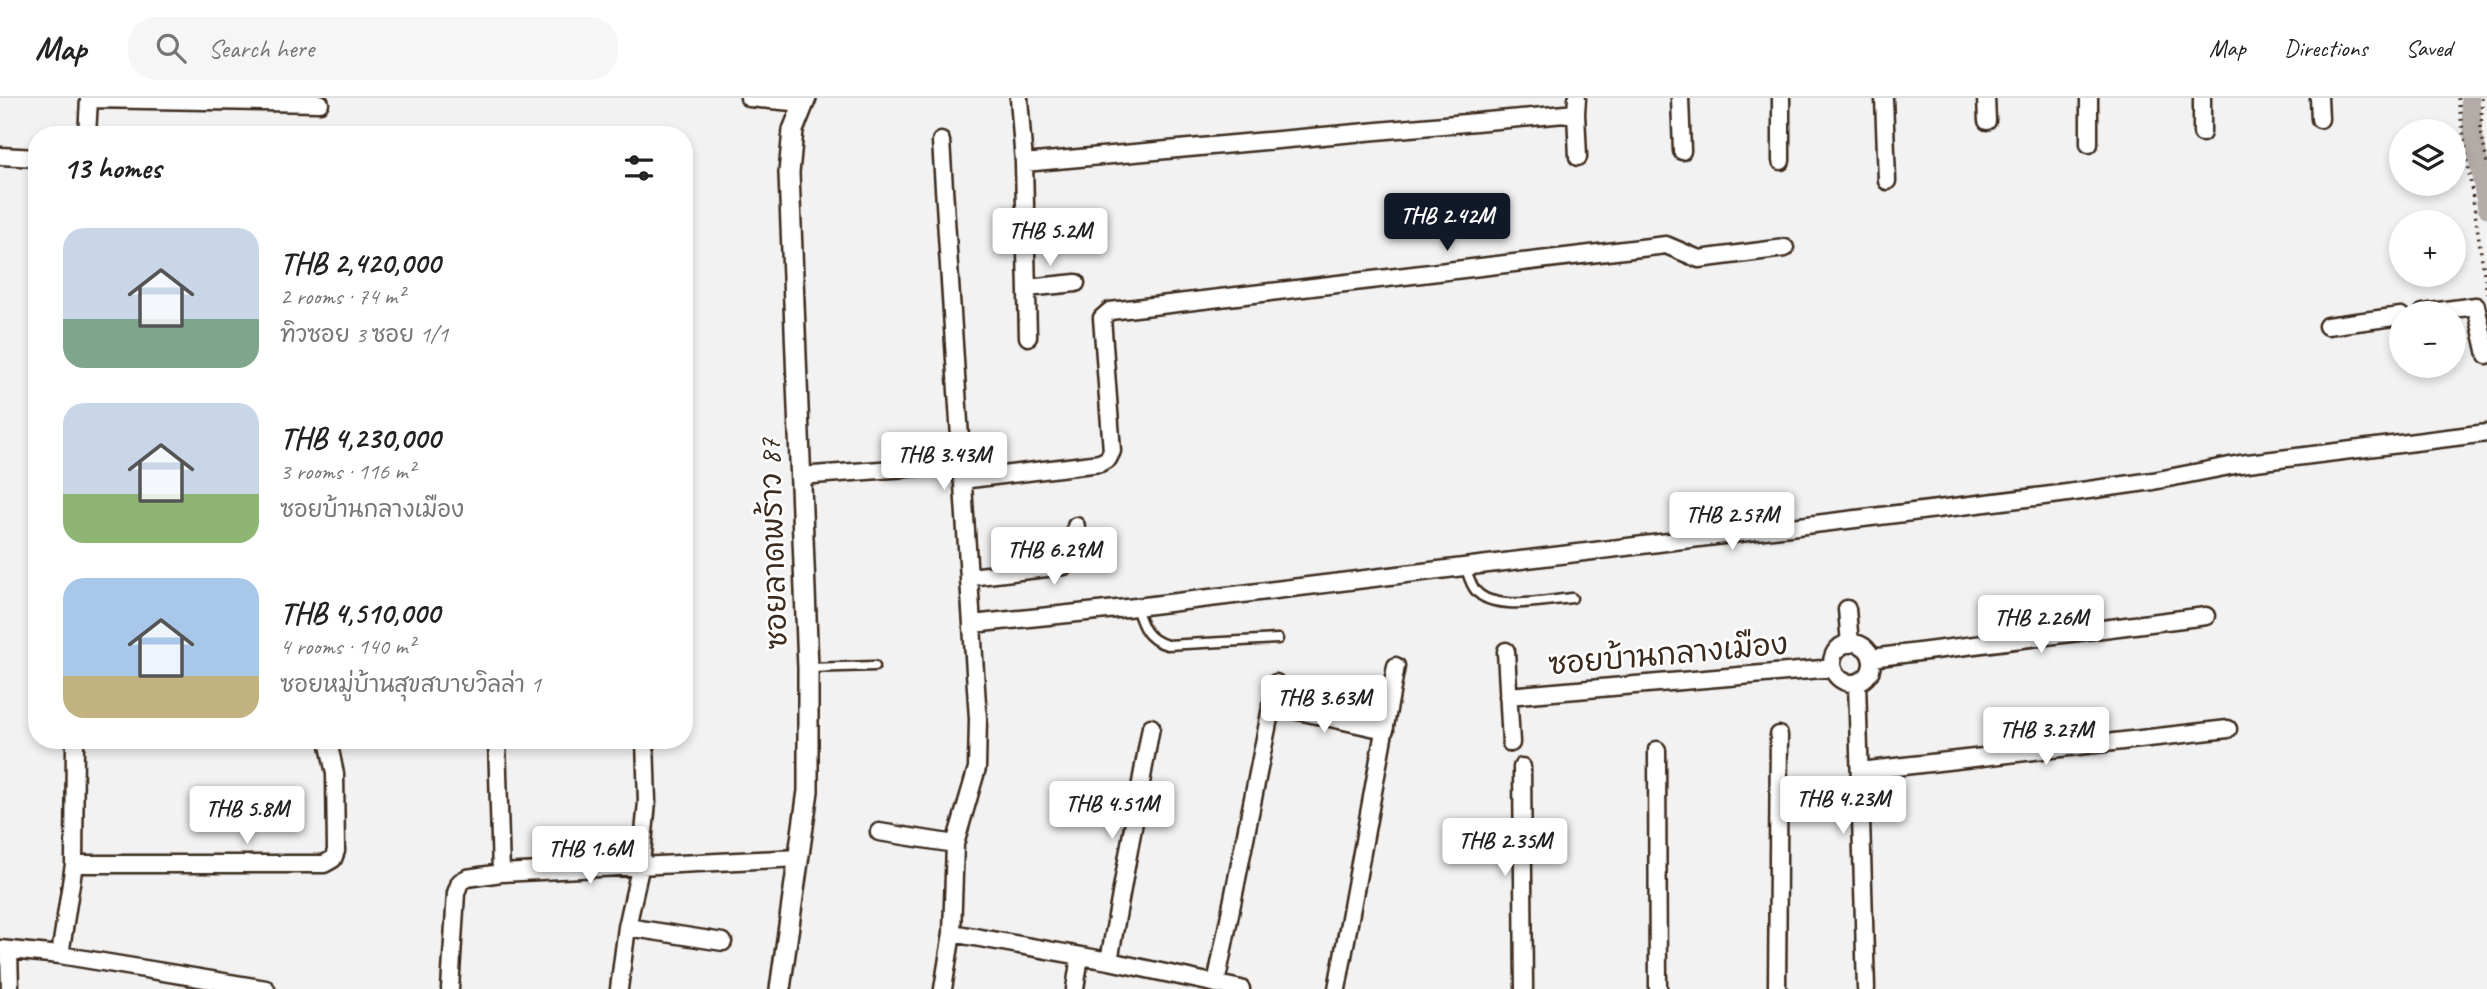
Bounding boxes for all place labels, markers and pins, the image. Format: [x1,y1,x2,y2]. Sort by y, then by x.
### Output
pin: THB 2.42M [1367,194,1527,253]
pin: THB 5.2M [978,208,1122,268]
pin: THB 3.43M [864,432,1024,492]
pin: THB 2.57M [1652,492,1812,552]
pin: THB 6.29M [974,528,1134,587]
pin: THB 2.26M [1961,596,2121,655]
pin: THB 3.63M [1244,676,1404,735]
pin: THB 3.27M [1966,708,2126,767]
pin: THB 4.23M [1763,776,1923,836]
pin: THB 4.51M [1032,782,1192,841]
pin: THB 5.8M [175,786,319,846]
pin: THB 2.35M [1425,818,1585,878]
pin: THB 1.6M [518,826,662,886]

